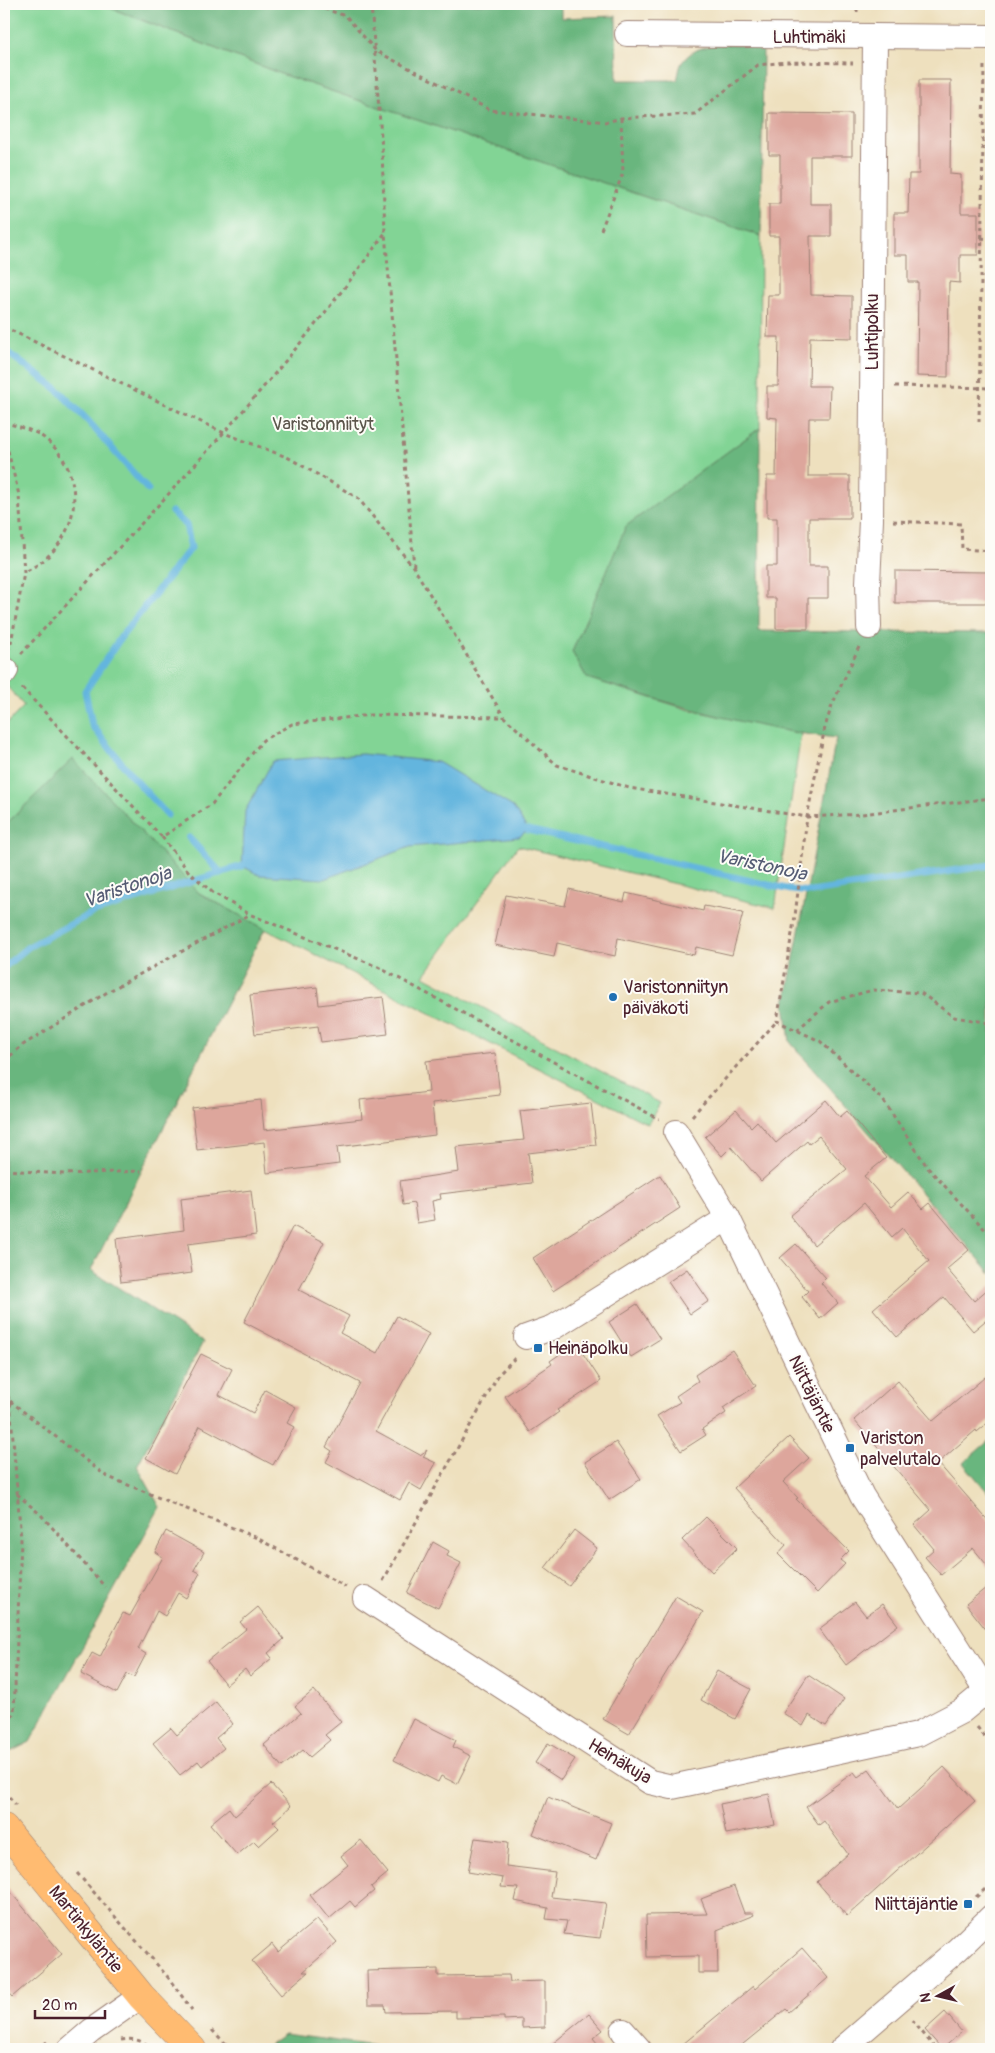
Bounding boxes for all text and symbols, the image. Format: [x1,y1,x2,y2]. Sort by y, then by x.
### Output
street label: Luhtimäki [773,26,845,49]
street label: Luhtipolku [861,293,884,371]
park label: Varistonniityt [272,413,375,436]
water label: Varistonoja [715,844,810,886]
water label: Varistonoja [80,860,175,913]
place label: Varistonniityn päiväkoti [623,976,728,1020]
marker: Varistonniityn päiväkoti [607,991,619,1003]
place label: Heinäpolku [548,1337,628,1360]
marker: Heinäpolku [532,1342,544,1354]
street label: Niittäjäntie [783,1352,840,1437]
place label: Variston palvelutalo [860,1427,941,1471]
marker: Variston palvelutalo [844,1442,856,1454]
street label: Heinäkuja [584,1733,656,1789]
street label: Martinkyläntie [43,1881,128,1978]
place label: Niittäjäntie [874,1893,958,1916]
marker: Niittäjäntie [962,1898,974,1910]
north arrow [912,1970,962,2020]
scale bar [35,1988,105,2020]
text: N [917,1992,935,2004]
text: 20 m [42,1996,77,2015]

